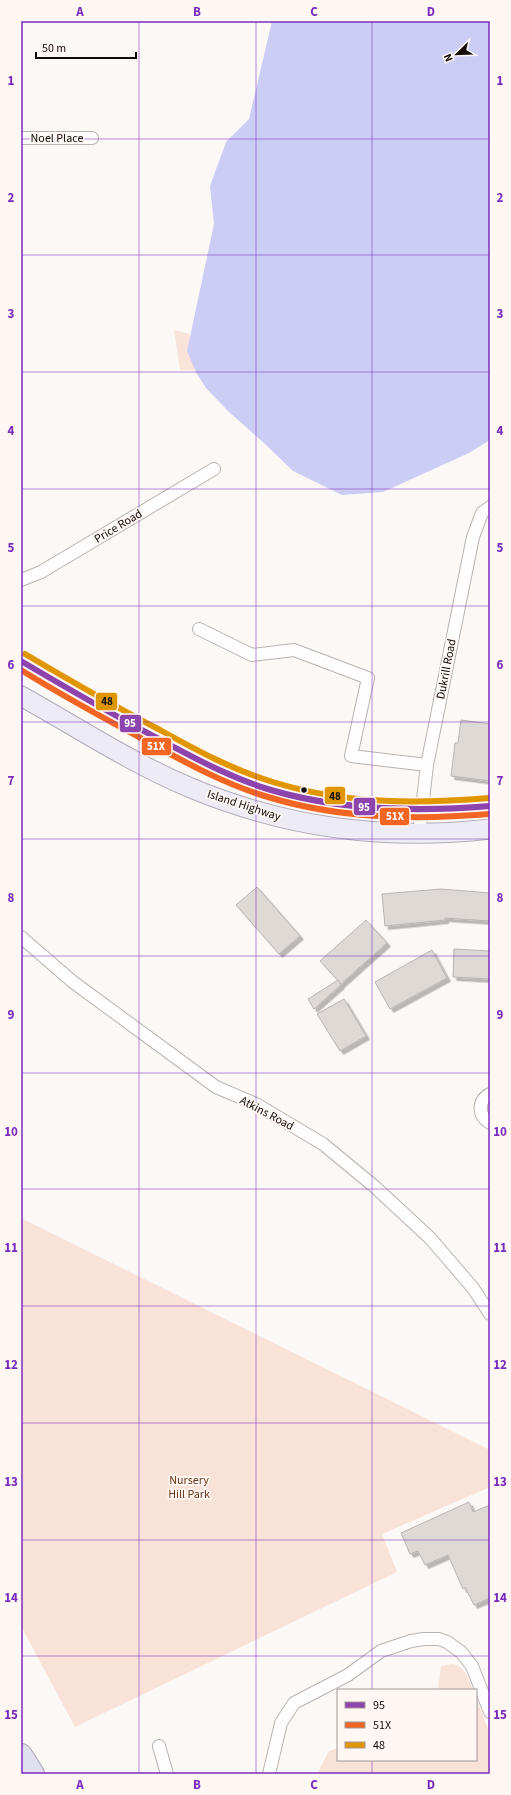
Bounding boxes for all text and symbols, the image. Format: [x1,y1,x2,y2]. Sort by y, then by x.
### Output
text: A [75,3,84,21]
text: B [193,3,201,21]
text: C [310,3,318,21]
text: D [427,3,435,21]
scale bar [36,34,136,60]
north arrow [437,34,477,74]
text: 50 m [42,40,66,57]
text: N [440,51,457,64]
text: 1 [8,72,15,90]
text: 1 [497,72,504,90]
street label: Noel Place [31,130,83,147]
text: 2 [8,189,15,207]
text: 2 [497,189,504,207]
text: 3 [8,305,15,323]
text: 3 [497,305,504,323]
text: 4 [8,422,15,440]
text: 4 [497,422,504,440]
street label: Price Road [91,505,145,547]
text: 5 [8,539,15,557]
text: 5 [497,539,504,557]
street label: Dukrill Road [432,637,461,701]
text: 6 [8,656,15,674]
text: 6 [497,656,504,674]
line badge: 48 [95,692,118,711]
text: 48 [101,694,113,709]
line badge: 95 [119,714,142,733]
text: 95 [124,716,136,731]
line badge: 51X [141,737,172,756]
text: 51X [147,739,166,754]
text: 7 [8,772,15,790]
text: 7 [497,772,504,790]
unlabelled marker [299,785,309,795]
street label: Island Highway [205,786,283,825]
line badge: 48 [324,786,346,805]
text: 48 [329,789,341,804]
line badge: 95 [353,797,376,816]
text: 95 [358,800,370,815]
line badge: 51X [379,807,410,826]
text: 51X [386,809,405,824]
text: 8 [8,889,15,907]
text: 8 [497,889,504,907]
text: 9 [8,1006,15,1024]
text: 9 [497,1006,504,1024]
street label: Atkins Road [237,1092,297,1135]
text: 10 [4,1123,18,1141]
text: 10 [493,1123,507,1141]
text: 11 [4,1239,18,1257]
text: 11 [493,1239,507,1257]
text: 12 [4,1356,18,1374]
text: 12 [493,1356,507,1374]
park label: Nursery Hill Park [168,1472,210,1503]
text: 13 [4,1473,18,1491]
text: 13 [493,1473,507,1491]
text: 14 [4,1589,18,1607]
text: 14 [493,1589,507,1607]
legend [337,1689,477,1761]
text: 95 [373,1697,385,1714]
text: 15 [4,1706,18,1724]
text: 15 [493,1706,507,1724]
text: 51X [373,1717,391,1734]
text: 48 [373,1737,385,1754]
text: A [75,1776,84,1794]
text: B [193,1776,201,1794]
text: C [310,1776,318,1794]
text: D [427,1776,435,1794]

